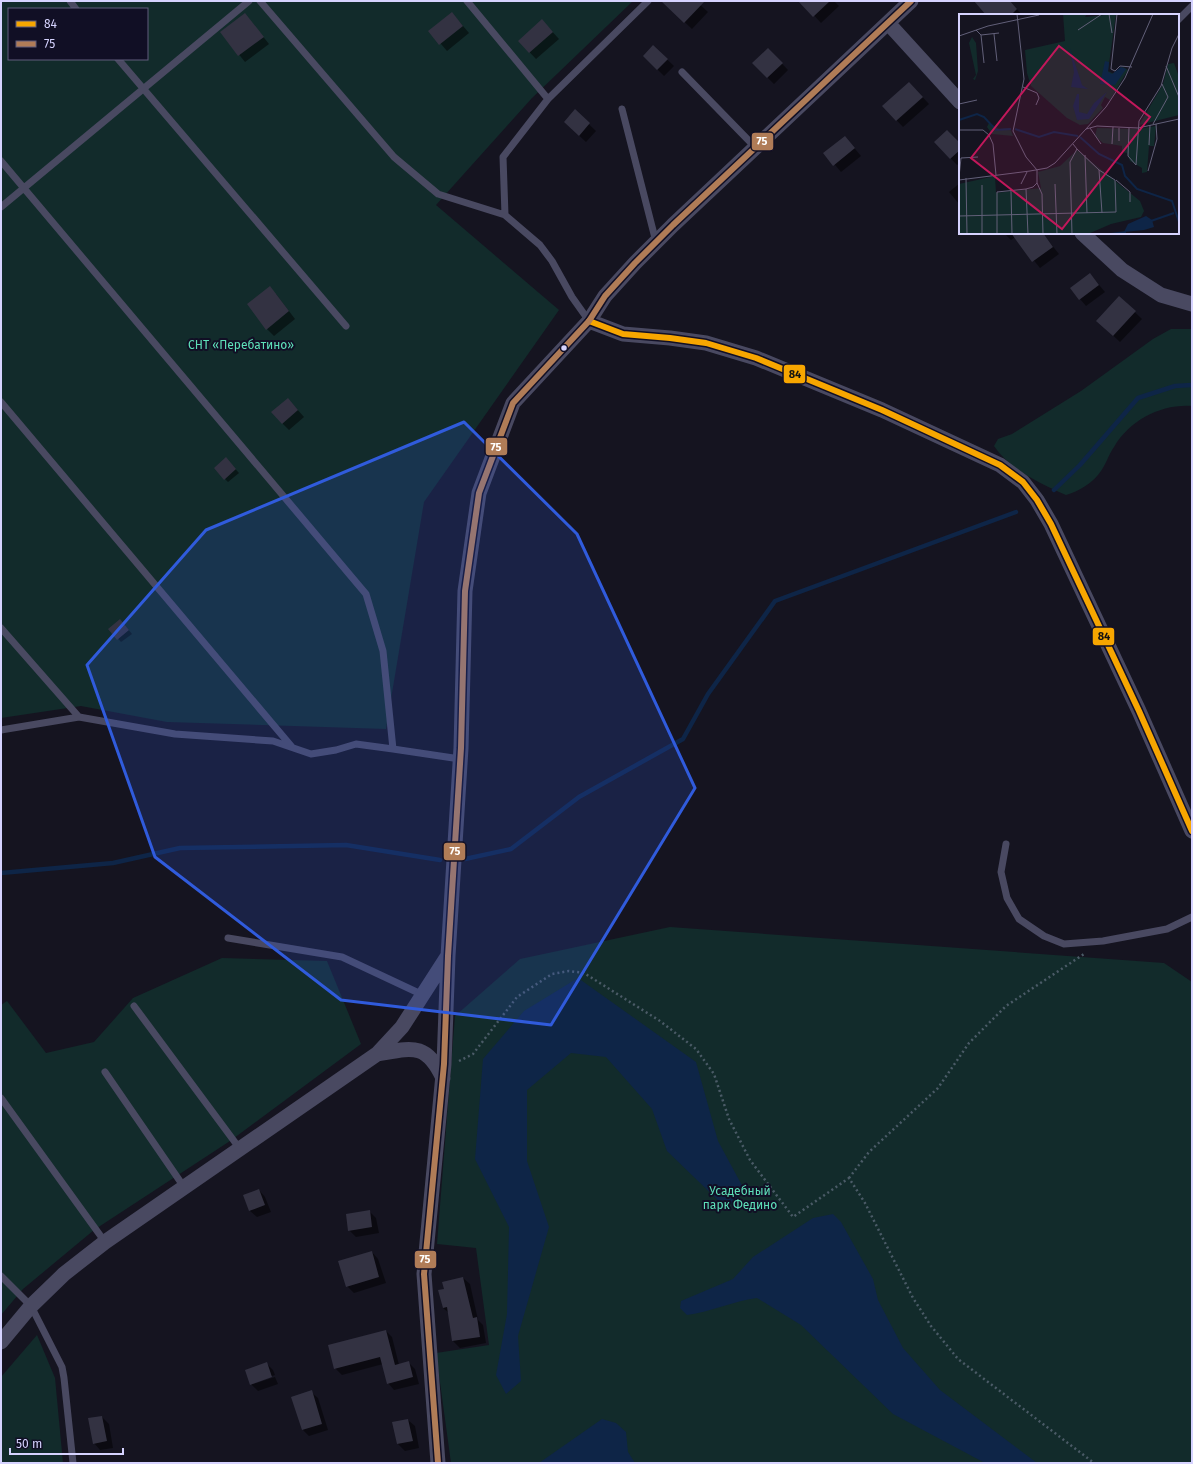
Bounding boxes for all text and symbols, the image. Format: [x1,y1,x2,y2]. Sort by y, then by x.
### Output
legend [8,8,148,60]
inset map [959,14,1179,234]
text: 84 [44,17,58,31]
text: 75 [44,37,55,51]
line badge: 75 [751,132,774,151]
text: 75 [757,135,768,148]
park label: СНТ «Перебатино» [188,338,294,352]
unlabelled marker [559,343,569,353]
line badge: 84 [783,364,806,384]
text: 84 [789,368,801,381]
line badge: 75 [485,437,508,456]
text: 75 [491,441,502,454]
line badge: 84 [1092,627,1115,646]
text: 84 [1098,630,1110,643]
line badge: 75 [443,842,466,861]
text: 75 [450,845,461,858]
park label: Усадебный парк Федино [703,1184,777,1212]
line badge: 75 [414,1250,437,1269]
text: 75 [420,1253,431,1266]
scale bar [10,1430,123,1456]
text: 50 m [16,1437,42,1451]

